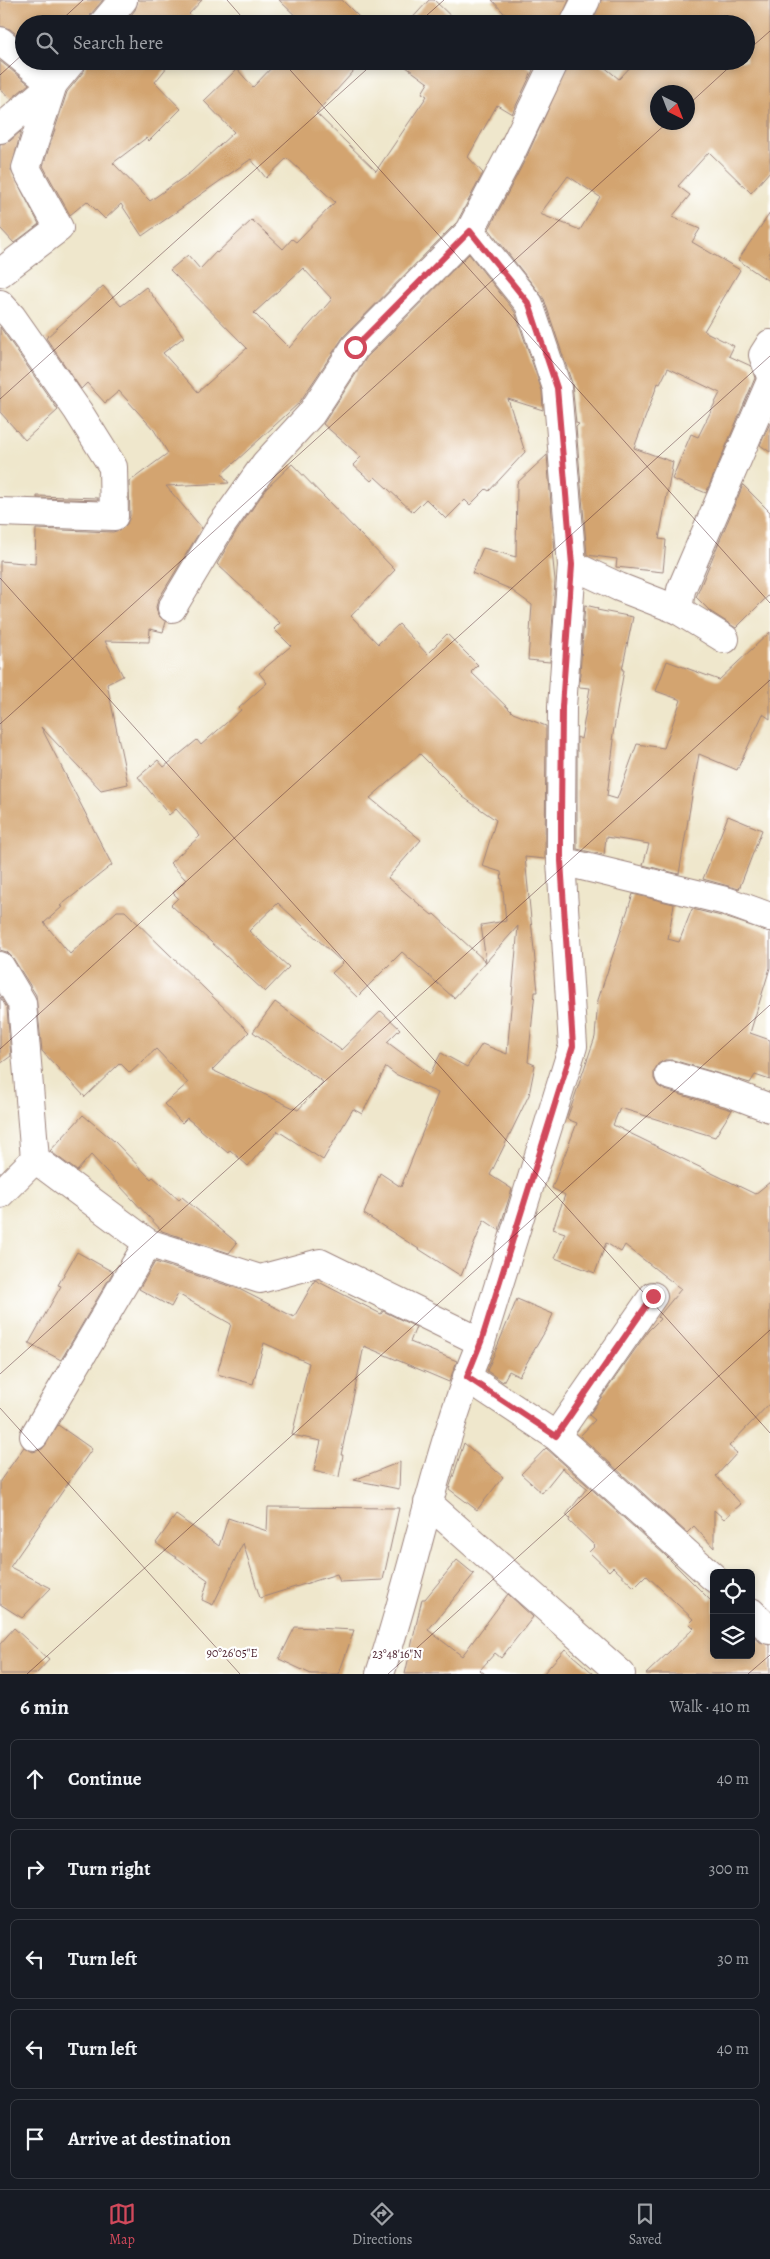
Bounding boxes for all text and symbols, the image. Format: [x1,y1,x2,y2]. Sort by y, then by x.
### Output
search box [15,15,755,70]
icon: search [33,29,61,57]
text: Search here [73,30,163,56]
north arrow [650,85,695,130]
route start [344,336,367,359]
route end [642,1285,665,1308]
map controls [710,1569,755,1659]
button: locate [710,1569,755,1614]
button: layers [710,1614,755,1659]
text: 90°26'05"E [206,1645,258,1661]
text: 23°48'16"N [372,1646,422,1662]
text: 6 min [20,1693,69,1721]
text: Walk · 410 m [670,1696,750,1718]
icon: ahead [21,1765,49,1793]
text: Continue [68,1766,142,1792]
text: 40 m [717,1768,749,1790]
icon: right [21,1855,49,1883]
text: Turn right [68,1856,150,1882]
text: 300 m [709,1858,749,1880]
icon: left [21,1945,49,1973]
text: Turn left [68,1946,137,1972]
text: 30 m [717,1948,749,1970]
icon: left [21,2035,49,2063]
text: Turn left [68,2036,137,2062]
text: 40 m [717,2038,749,2060]
icon: arrive [21,2125,49,2153]
text: Arrive at destination [68,2126,231,2152]
tab: Map [108,2200,136,2249]
tab: Directions [352,2200,412,2249]
tab: Saved [629,2200,662,2249]

